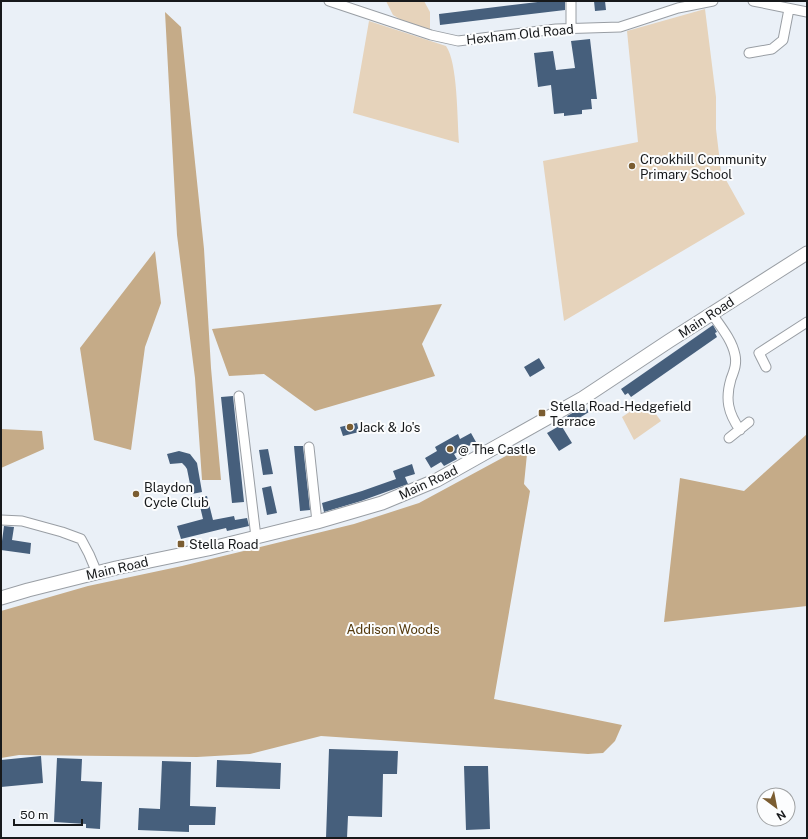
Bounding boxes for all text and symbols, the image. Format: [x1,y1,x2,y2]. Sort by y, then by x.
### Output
street label: Hexham Old Road [466,21,575,48]
place label: Crookhill Community Primary School [640,152,767,182]
marker: Crookhill Community Primary School [627,161,637,171]
street label: Main Road [676,294,737,341]
place label: Stella Road-Hedgefield Terrace [550,399,691,429]
marker: Stella Road-Hedgefield Terrace [537,408,547,418]
place label: Jack & Jo's [358,420,420,435]
marker: Jack & Jo's [345,422,355,432]
place label: @ The Castle [458,442,536,457]
marker: @ The Castle [445,444,455,454]
street label: Main Road [396,462,460,503]
place label: Blaydon Cycle Club [144,480,209,510]
marker: Blaydon Cycle Club [131,489,141,499]
place label: Stella Road [189,537,258,552]
marker: Stella Road [176,539,186,549]
street label: Main Road [85,554,150,583]
park label: Addison Woods [347,622,440,637]
north arrow [756,787,796,827]
scale bar [14,801,82,827]
text: 50 m [20,808,48,822]
text: N [774,808,788,823]

